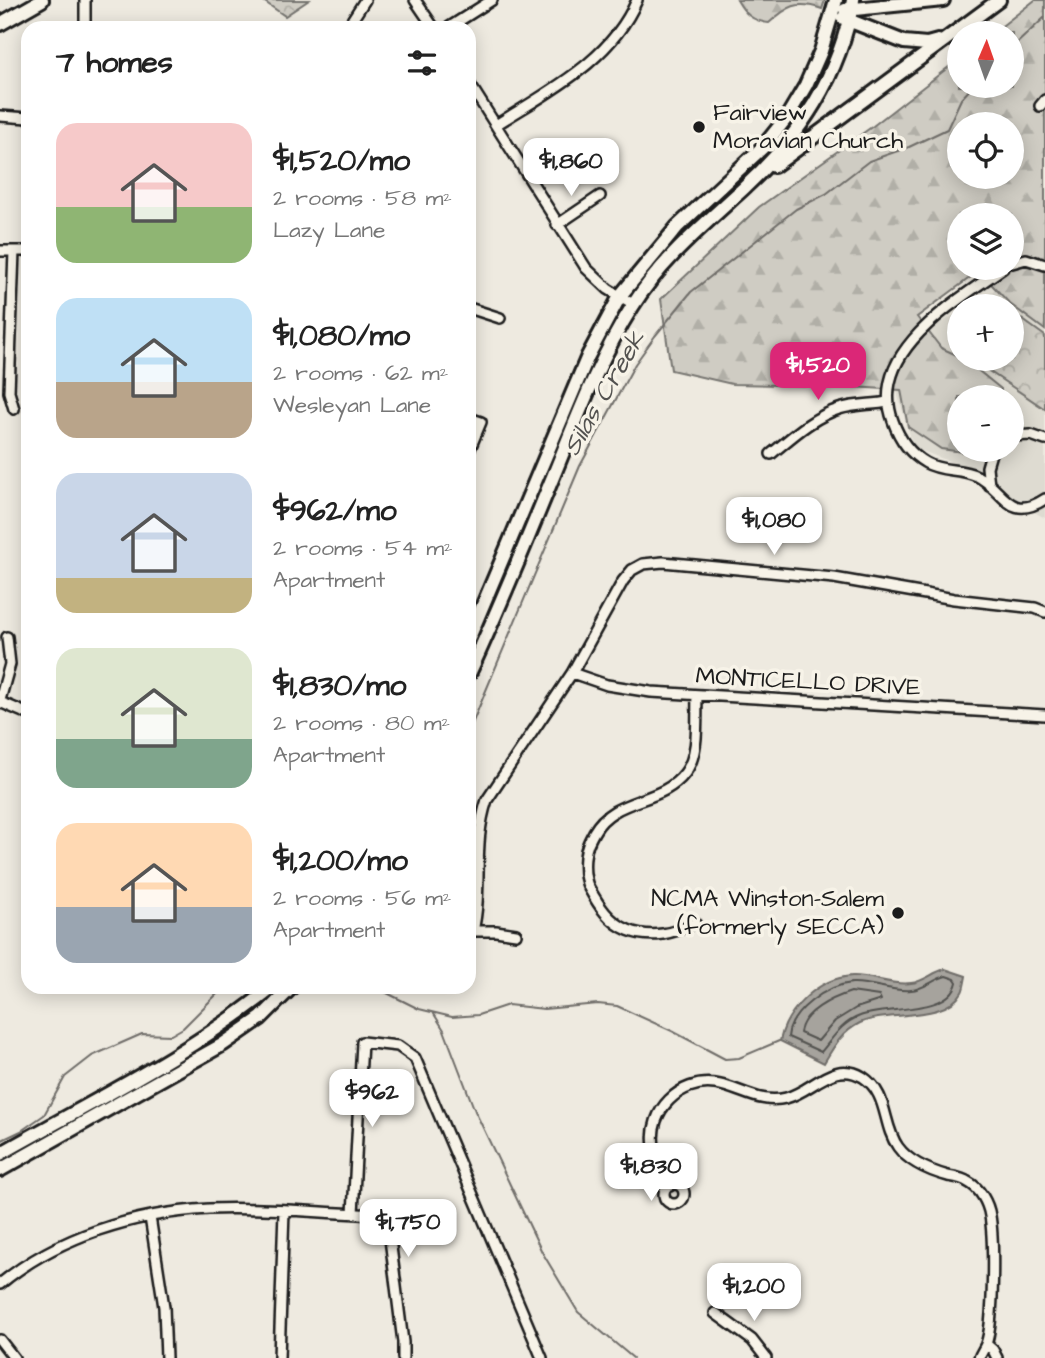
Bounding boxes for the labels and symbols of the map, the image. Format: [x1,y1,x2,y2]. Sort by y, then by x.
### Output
north arrow [947,21,1024,98]
place label: Fairview Moravian Church [713,96,903,158]
marker: Fairview Moravian Church [691,119,707,135]
pin: $1,860 [514,138,628,198]
water label: Silas Creek [554,323,655,462]
pin: $1,520 [761,342,875,402]
pin: $1,080 [717,498,831,557]
street label: MONTICELLO DRIVE [695,659,921,705]
place label: NCMA Winston-Salem (formerly SECCA) [651,882,884,945]
marker: NCMA Winston-Salem (formerly SECCA) [890,905,906,921]
pin: $962 [331,1070,413,1129]
pin: $1,830 [594,1144,708,1203]
pin: $1,750 [351,1200,465,1259]
pin: $1,200 [697,1264,811,1323]

